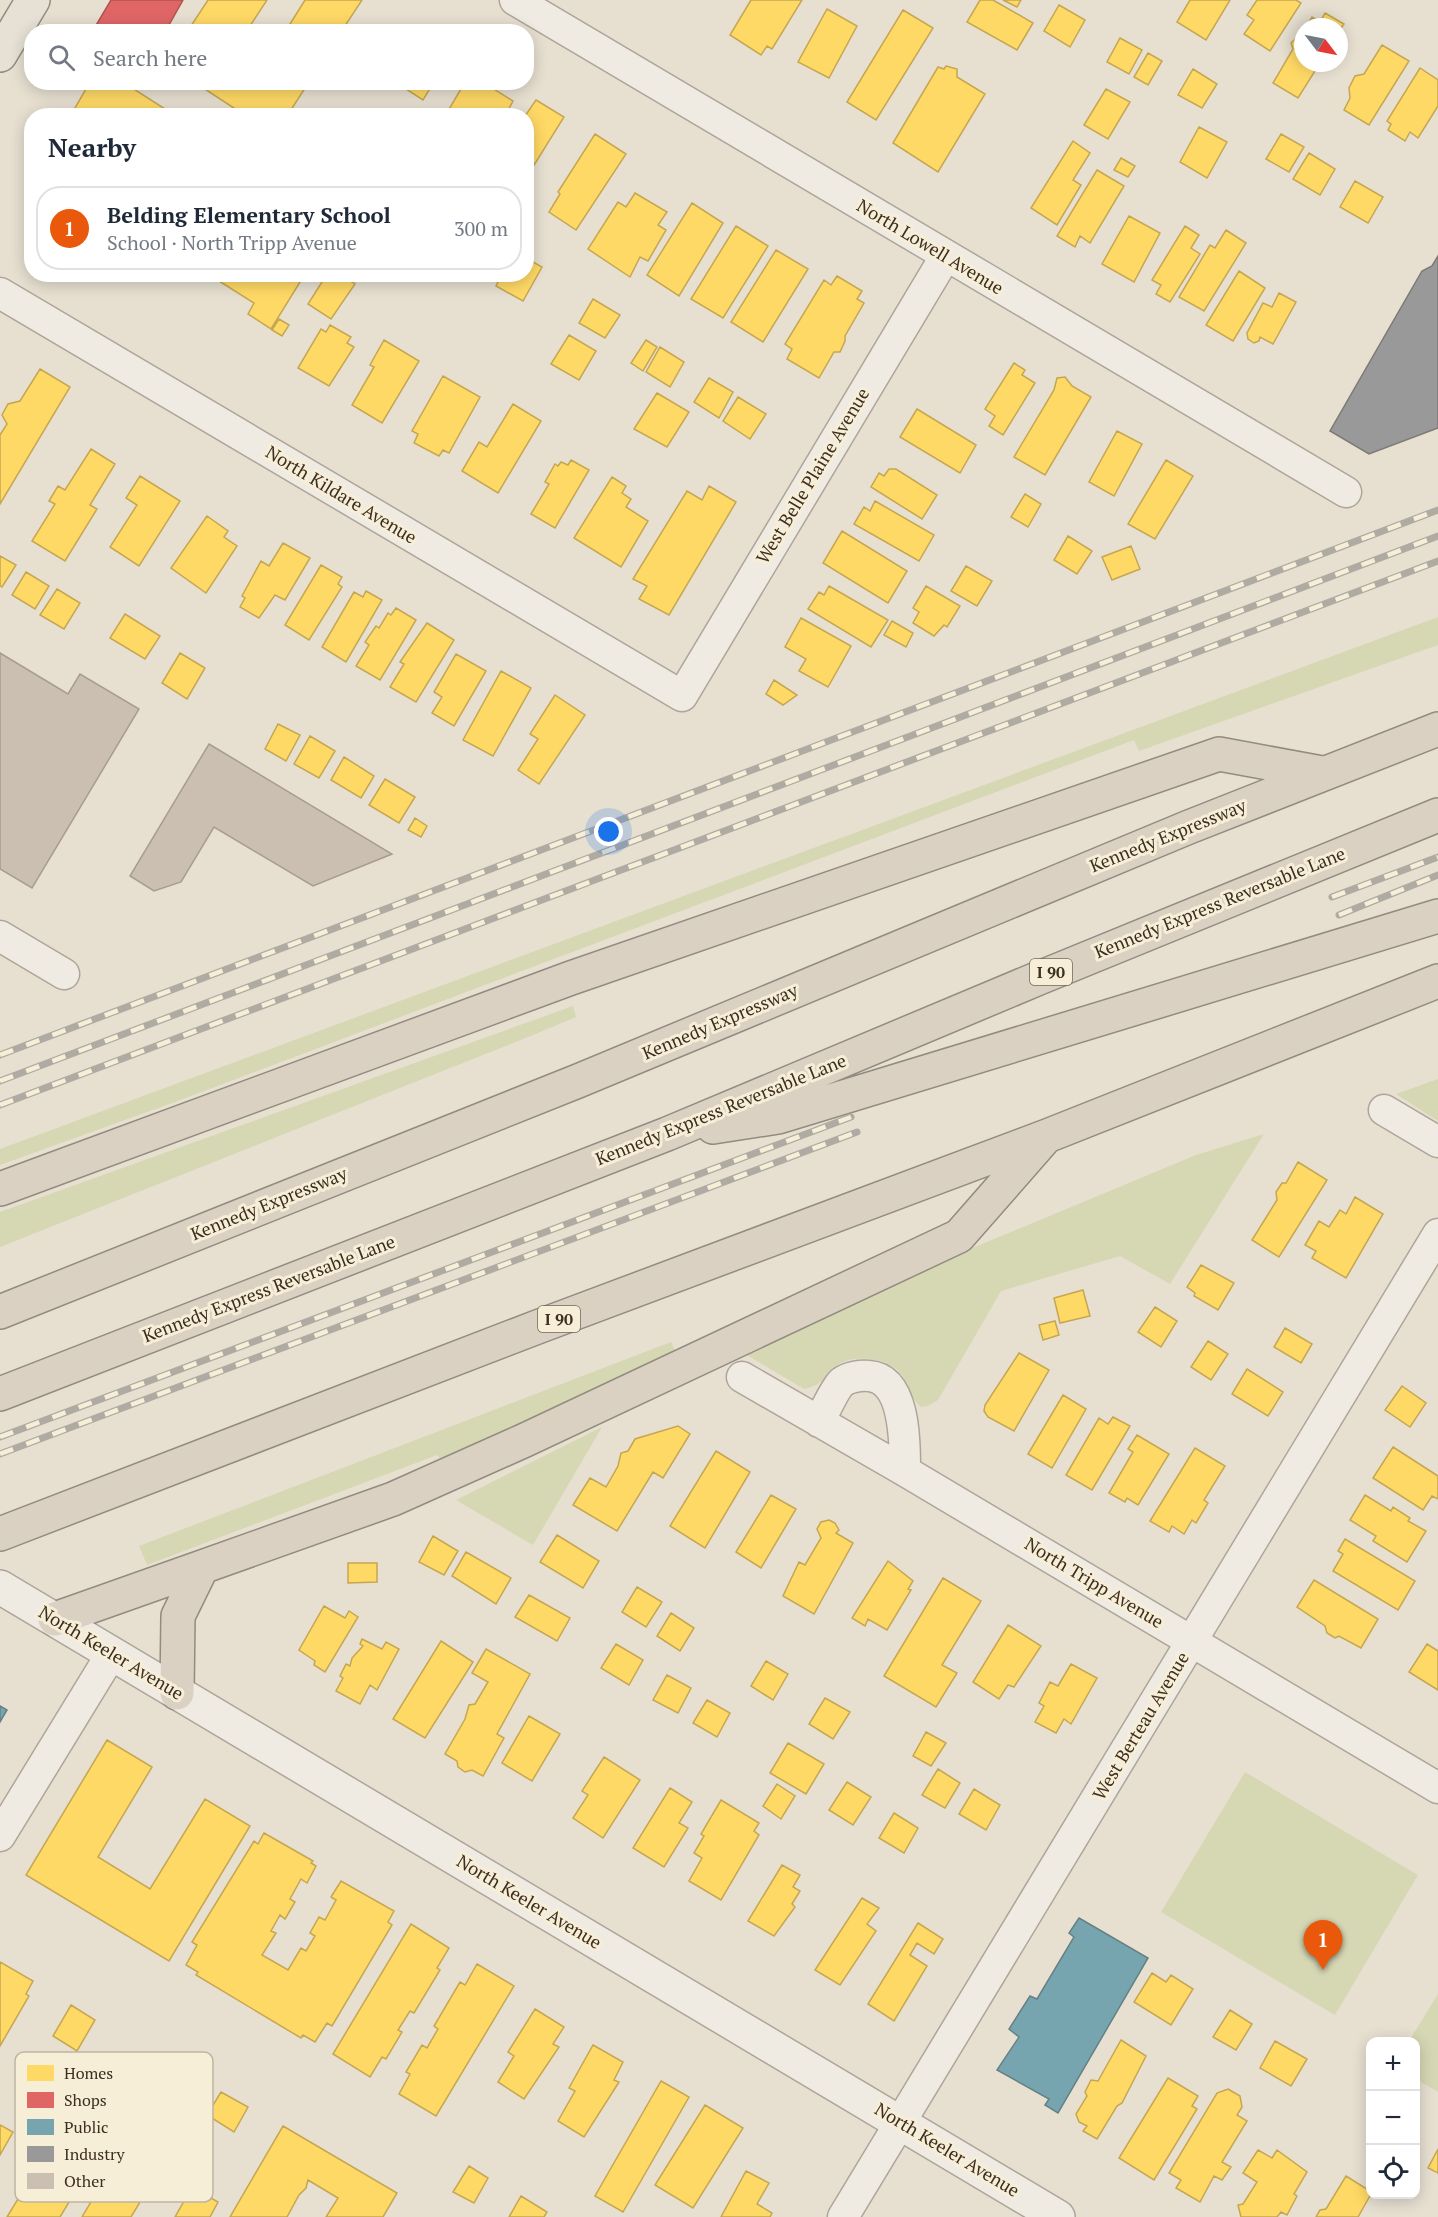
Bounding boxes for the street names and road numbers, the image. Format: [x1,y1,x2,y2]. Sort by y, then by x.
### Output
street label: North Lowell Avenue [853,193,1008,299]
street label: West Belle Plaine Avenue [750,383,874,568]
street label: North Kildare Avenue [262,440,421,549]
street label: Kennedy Expressway [1086,792,1250,877]
street label: Kennedy Express Reversable Lane [1091,841,1349,963]
road number: I 90 [1030,959,1072,985]
street label: Kennedy Expressway [638,977,802,1065]
street label: Kennedy Express Reversable Lane [592,1048,850,1170]
street label: Kennedy Expressway [187,1160,351,1245]
street label: Kennedy Express Reversable Lane [139,1229,398,1347]
road number: I 90 [538,1306,580,1332]
street label: North Tripp Avenue [1021,1531,1168,1633]
street label: North Keeler Avenue [35,1599,188,1705]
street label: West Berteau Avenue [1086,1647,1194,1804]
street label: North Keeler Avenue [453,1848,606,1954]
street label: North Keeler Avenue [871,2096,1024,2202]

